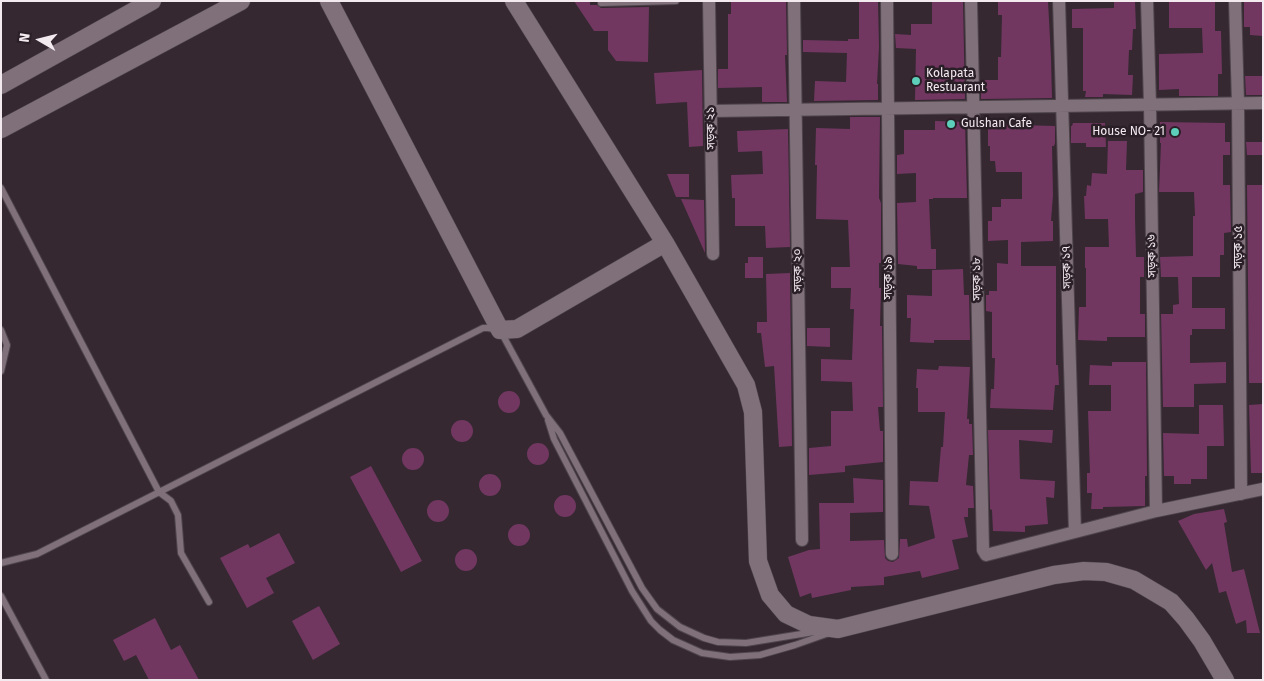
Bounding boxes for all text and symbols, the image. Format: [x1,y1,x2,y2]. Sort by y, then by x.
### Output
north arrow [15,15,65,65]
text: N [16,32,34,44]
place label: Kolapata Restuarant [926,67,985,95]
marker: Kolapata Restuarant [910,75,922,87]
street label: সড়ক ২১ [703,106,719,150]
place label: Gulshan Cafe [961,117,1032,131]
marker: Gulshan Cafe [945,118,957,130]
place label: House NO- 21 [1092,125,1165,139]
marker: House NO- 21 [1169,126,1181,138]
street label: সড়ক ১৫ [1232,225,1246,269]
street label: সড়ক ১৬ [1144,234,1160,278]
street label: সড়ক ১৭ [1059,245,1075,289]
street label: সড়ক ২০ [790,248,806,292]
street label: সড়ক ১৯ [882,256,896,300]
street label: সড়ক ১৮ [969,257,985,301]

